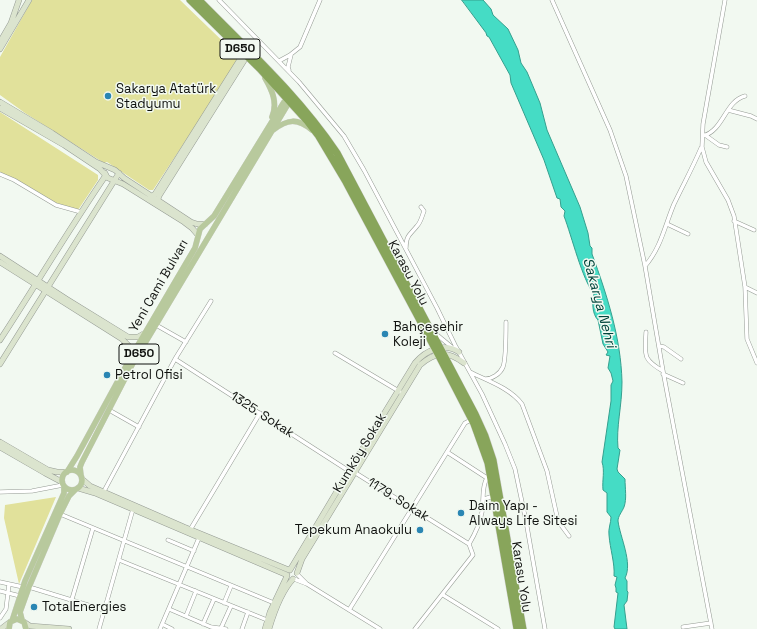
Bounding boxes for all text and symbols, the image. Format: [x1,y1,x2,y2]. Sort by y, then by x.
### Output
road number: D650 [220,39,260,59]
place label: Sakarya Atatürk Stadyumu [116,81,216,112]
marker: Sakarya Atatürk Stadyumu [103,91,113,101]
street label: Yeni Cami Bulvarı [126,237,192,335]
street label: Karasu Yolu [384,238,432,308]
water label: Sakarya Nehri [579,256,619,350]
place label: Bahçeşehir Koleji [393,319,463,350]
marker: Bahçeşehir Koleji [380,329,390,339]
road number: D650 [119,344,159,364]
place label: Petrol Ofisi [115,367,183,383]
marker: Petrol Ofisi [102,370,112,380]
street label: 1325. Sokak [227,389,297,441]
street label: Kumköy Sokak [330,410,390,496]
street label: 1179. Sokak [364,475,432,525]
place label: Daim Yapı - Always Life Sitesi [469,498,578,529]
marker: Daim Yapı - Always Life Sitesi [456,508,466,518]
place label: Tepekum Anaokulu [295,522,412,538]
marker: Tepekum Anaokulu [415,525,425,535]
street label: Karasu Yolu [508,540,534,614]
place label: TotalEnergies [42,599,126,615]
marker: TotalEnergies [29,602,39,612]

